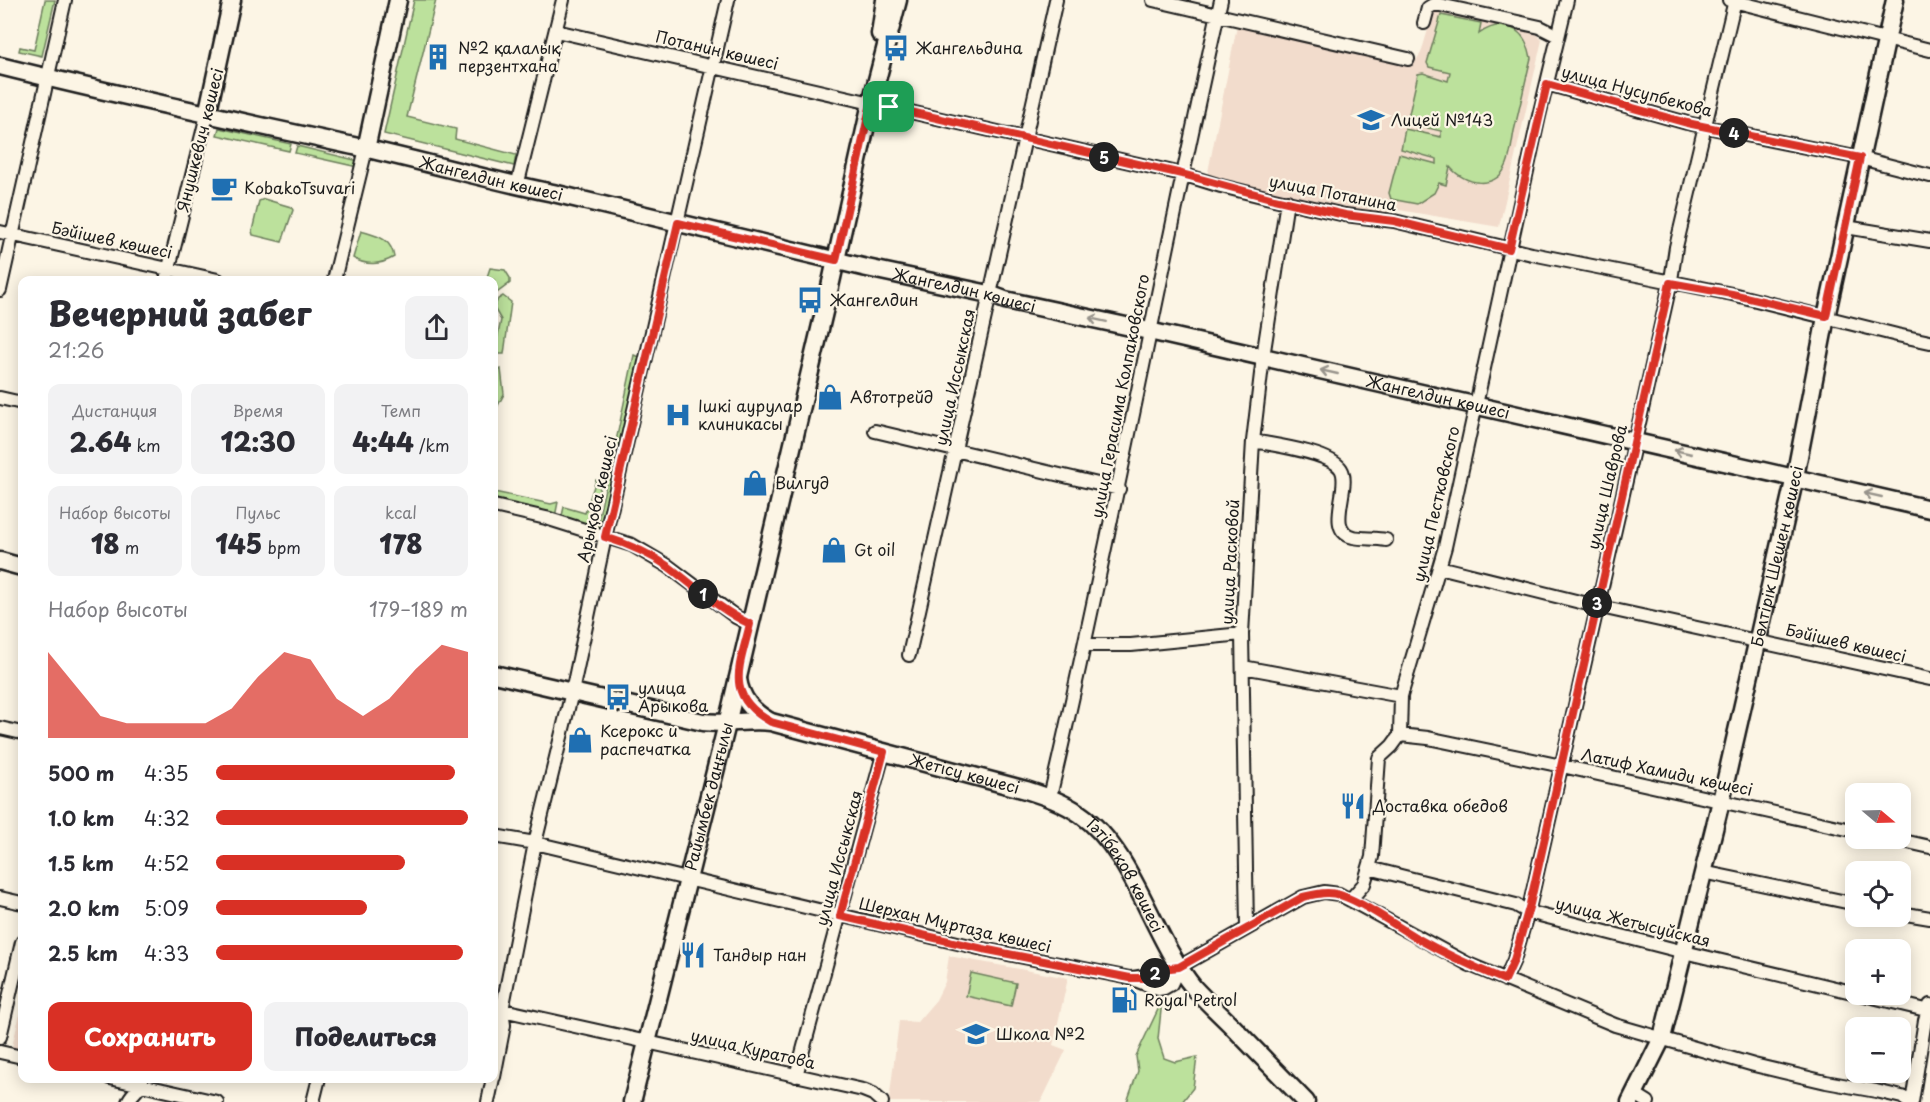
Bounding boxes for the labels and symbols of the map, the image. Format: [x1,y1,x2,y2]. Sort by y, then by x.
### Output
street label: Потанин көшесі [653,23,781,75]
bus stop icon: Жангельдина [881,33,911,63]
place label: №2 қалалық перзентхана [458,35,561,77]
place label: Жангельдина [915,35,1023,59]
building icon: №2 қалалық перзентхана [423,42,453,72]
street label: улица Нусупбекова [1559,58,1715,122]
street label: Янушкевич көшесі [170,65,229,214]
pin [863,81,914,132]
school or university icon: Лицей №143 [1356,105,1386,135]
place label: Лицей №143 [1391,107,1493,131]
pin: 4 [1719,118,1749,148]
pin: 5 [1089,142,1119,172]
street label: Жангелдин көшесі [416,149,566,206]
street label: улица Потанина [1267,168,1399,216]
cafe icon: KobakoTsuvari [209,173,239,203]
place label: KobakoTsuvari [244,175,355,199]
street label: Бәйішев көшесі [50,215,175,264]
street label: Жангелдин көшесі [890,261,1038,317]
street label: улица Герасима Колпаковского [1084,272,1154,520]
bus stop icon: Жангелдин [795,285,825,315]
place label: Жангелдин [829,287,919,311]
street label: улица Иссыкская [928,306,980,447]
one-way arrow [1088,314,1108,325]
one-way arrow [1320,366,1339,378]
street label: Жангелдин көшесі [1363,368,1513,424]
shop icon: Автотрейд [815,382,845,412]
place label: Автотрейд [850,384,933,408]
place label: Ішкі аурулар клиникасы [698,393,803,435]
hospital icon: Ішкі аурулар клиникасы [663,400,693,430]
street label: улица Шаврова [1580,422,1632,552]
street label: улица Пестковского [1405,423,1465,584]
street label: Арықова көшесі [570,433,622,565]
one-way arrow [1674,446,1693,457]
street label: Бөлтірік Шешен көшесі [1744,463,1808,649]
shop icon: Вилгуд [740,468,770,498]
place label: Вилгуд [775,470,829,494]
one-way arrow [1864,489,1883,501]
street label: улица Расковой [1214,499,1244,625]
shop icon: Gt oil [819,535,849,565]
place label: Gt oil [854,537,895,561]
pin: 1 [688,579,718,609]
pin: 3 [1582,588,1612,618]
street label: Бәйішев көшесі [1784,617,1909,668]
place label: улица Арыкова [638,675,708,717]
bus stop icon: улица Арыкова [603,682,633,712]
place label: Ксерокс и распечатка [600,718,691,760]
street label: Райымбек даңғылы [678,720,738,873]
shop icon: Ксерокс и распечатка [565,725,595,755]
street label: Латиф Хамиди көшесі [1579,741,1755,801]
street label: Жетісу көшесі [907,747,1023,799]
north arrow [1845,783,1911,849]
street label: улица Иссыкская [808,787,868,928]
restaurant icon: Доставка обедов [1338,791,1368,821]
place label: Доставка обедов [1372,793,1508,817]
street label: Тәтібеков көшесі [1081,810,1171,936]
street label: Шерхан Мұртаза көшесі [857,890,1054,958]
street label: улица Жетысуйская [1553,890,1713,952]
restaurant icon: Тандыр нан [678,940,708,970]
place label: Тандыр нан [713,942,807,966]
pin: 2 [1140,958,1170,988]
fuel station icon: Royal Petrol [1109,985,1139,1015]
place label: Royal Petrol [1144,987,1237,1011]
school or university icon: Школа №2 [961,1019,991,1049]
place label: Школа №2 [996,1021,1085,1045]
street label: улица Куратова [689,1022,818,1074]

